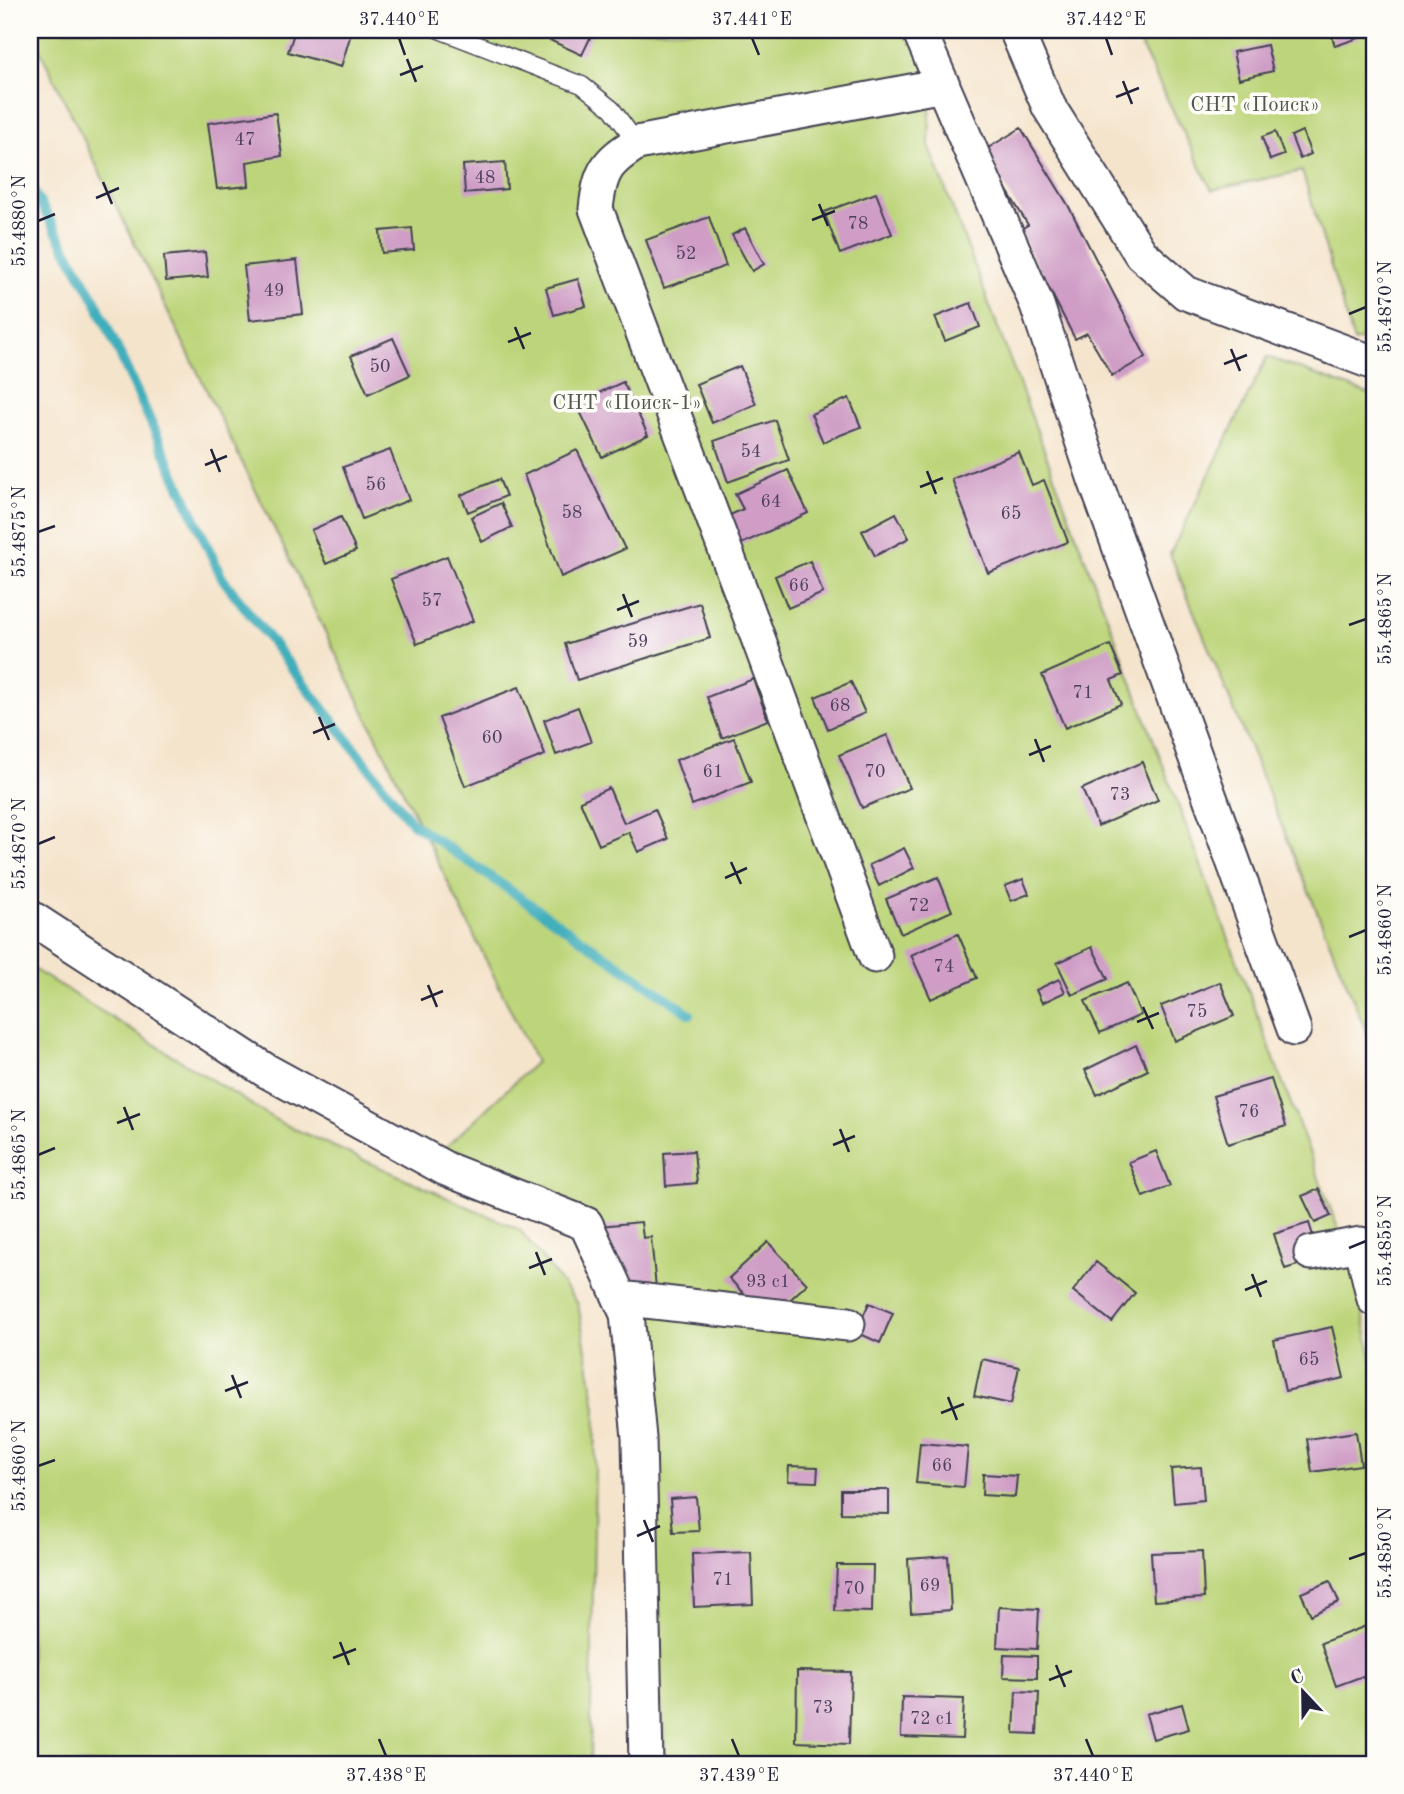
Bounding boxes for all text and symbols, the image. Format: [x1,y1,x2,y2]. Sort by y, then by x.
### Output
text: 37.440°E [359,11,439,29]
text: 37.441°E [712,11,792,29]
text: 37.442°E [1066,11,1146,29]
park label: СНТ «Поиск» [1190,95,1320,116]
house number: 47 [235,131,255,149]
house number: 48 [475,169,495,187]
text: 55.4880°N [11,175,29,267]
house number: 78 [848,215,868,233]
house number: 52 [676,245,696,263]
text: 55.4870°N [1377,261,1395,353]
house number: 49 [264,282,284,300]
house number: 50 [370,358,390,376]
park label: СНТ «Поиск-1» [552,393,702,414]
house number: 54 [741,443,761,461]
house number: 56 [366,476,386,494]
text: 55.4875°N [11,486,29,578]
house number: 64 [761,493,781,511]
house number: 58 [562,504,582,522]
house number: 65 [1001,505,1021,523]
text: 55.4865°N [1377,573,1395,665]
house number: 66 [789,577,809,595]
house number: 57 [422,592,442,610]
house number: 59 [628,633,648,651]
house number: 71 [1073,684,1093,702]
house number: 68 [830,697,850,715]
house number: 60 [482,729,502,747]
house number: 61 [703,763,723,781]
house number: 70 [865,763,885,781]
house number: 73 [1110,786,1130,804]
text: 55.4870°N [11,798,29,890]
text: 55.4860°N [1377,884,1395,976]
house number: 72 [909,897,929,915]
house number: 74 [934,958,954,976]
house number: 75 [1187,1003,1207,1021]
house number: 76 [1239,1103,1259,1121]
text: 55.4865°N [11,1109,29,1201]
text: 55.4855°N [1377,1195,1395,1287]
house number: 93 с1 [746,1273,790,1291]
house number: 65 [1299,1351,1319,1369]
text: 55.4860°N [11,1420,29,1512]
house number: 66 [932,1457,952,1475]
text: 55.4850°N [1377,1507,1395,1599]
house number: 71 [713,1571,733,1589]
house number: 69 [920,1577,940,1595]
house number: 70 [844,1580,864,1598]
north arrow [1268,1658,1338,1728]
text: С [1288,1667,1307,1690]
house number: 73 [813,1699,833,1717]
house number: 72 с1 [910,1710,954,1728]
text: 37.438°E [346,1767,426,1785]
text: 37.439°E [699,1767,779,1785]
text: 37.440°E [1053,1767,1133,1785]

